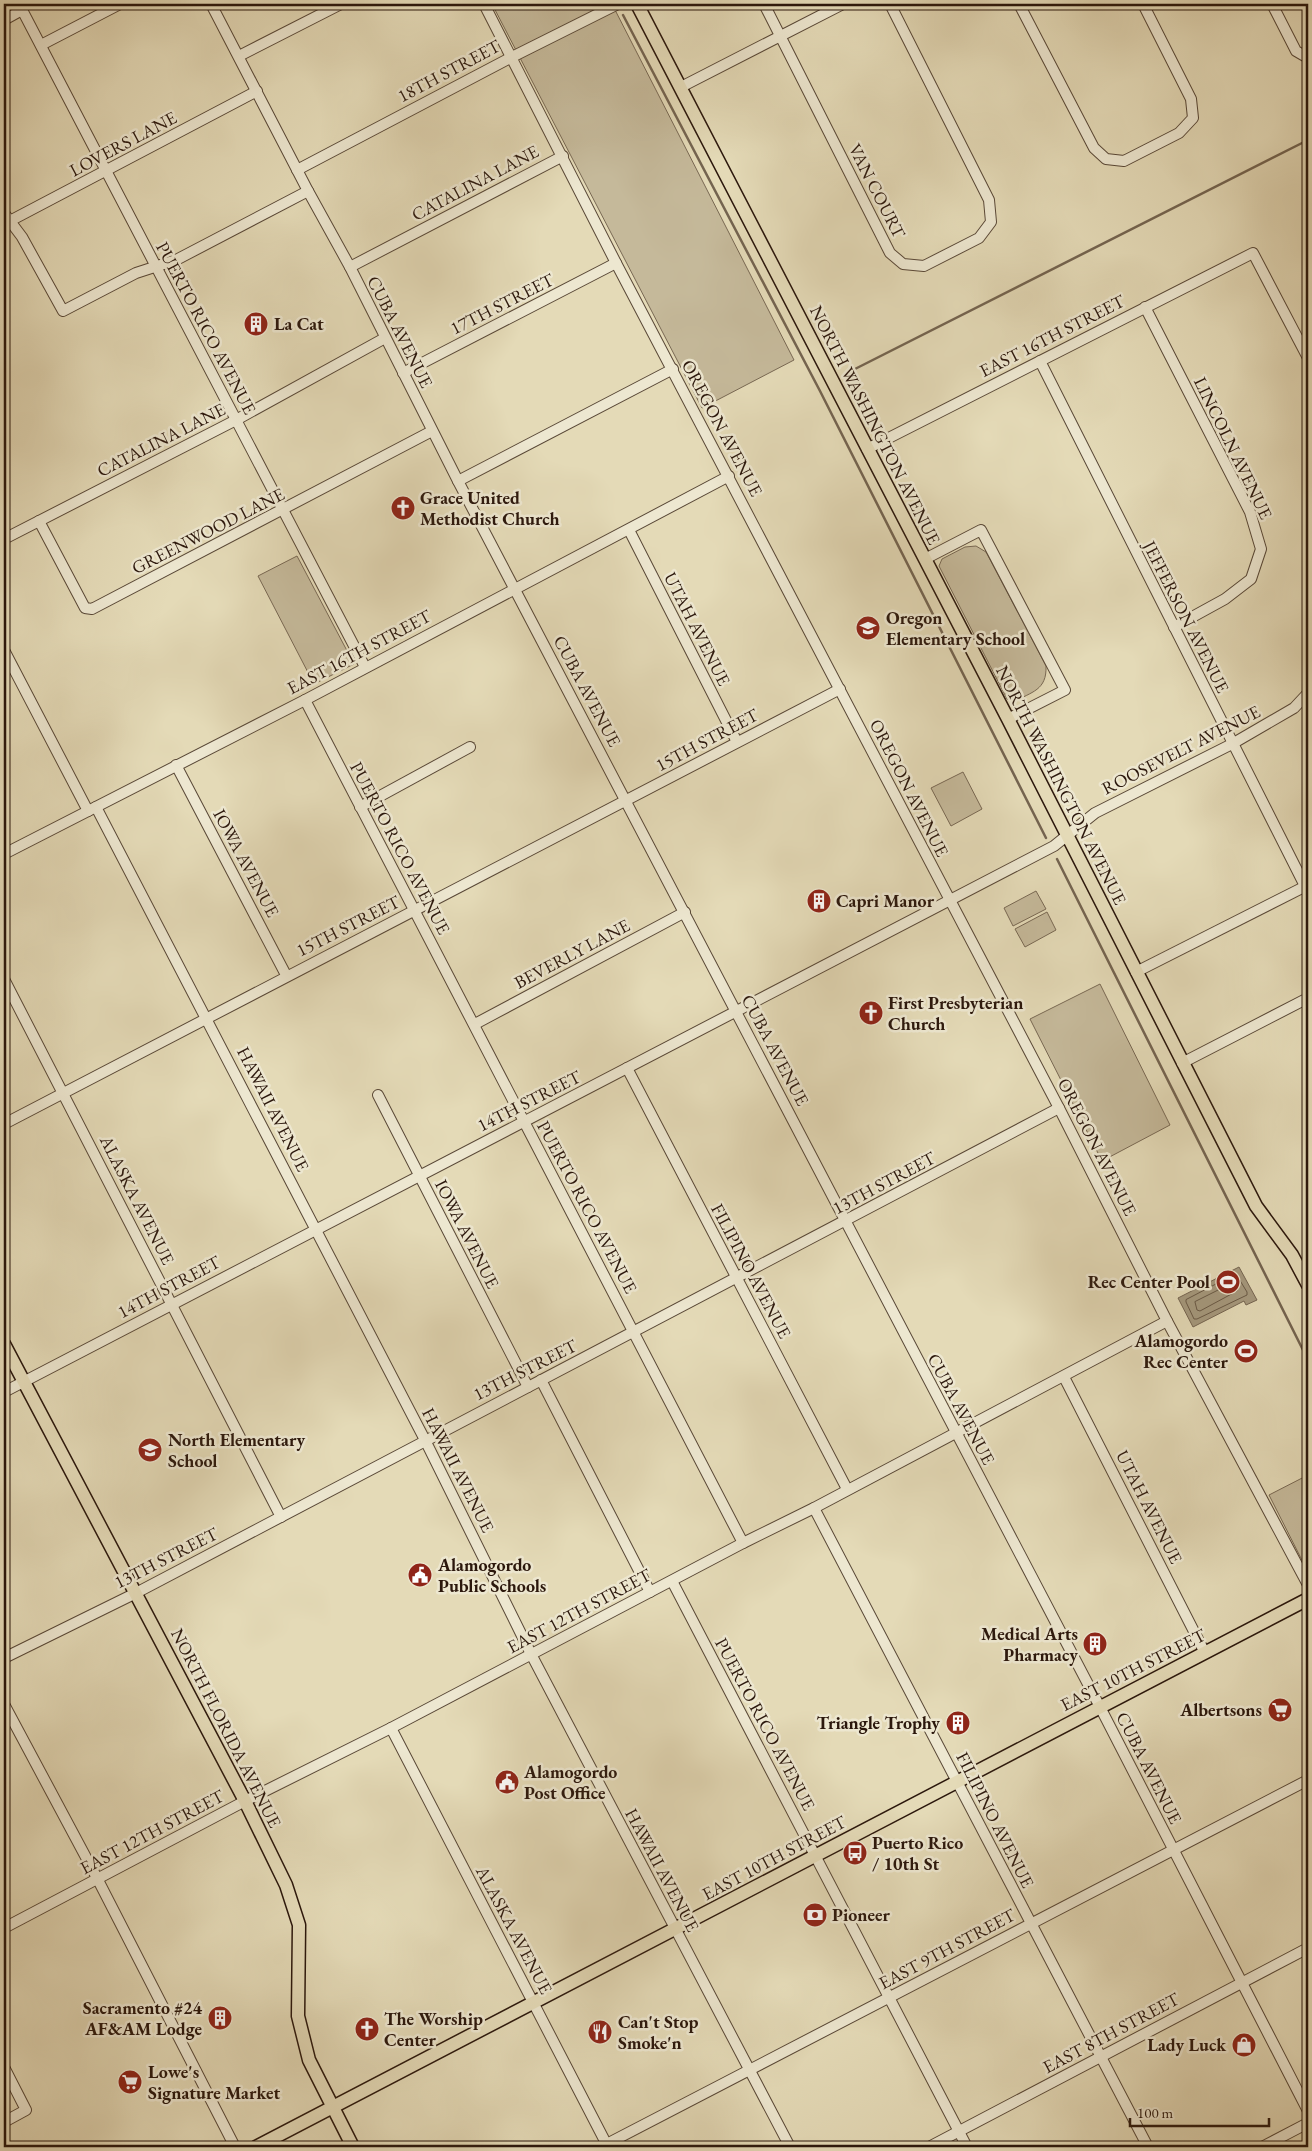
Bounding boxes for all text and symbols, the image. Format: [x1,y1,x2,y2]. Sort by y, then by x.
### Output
street label: 18TH STREET [393,33,505,107]
street label: LOVERS LANE [65,106,180,181]
street label: CATALINA LANE [407,139,542,226]
street label: VAN COURT [844,140,911,243]
street label: PUERTO RICO AVENUE [151,237,262,418]
street label: 17TH STREET [446,267,558,339]
street label: CUBA AVENUE [362,272,439,392]
street label: EAST 16TH STREET [975,289,1129,382]
street label: NORTH WASHINGTON AVENUE [805,301,946,548]
building icon: La Cat [243,311,269,337]
place label: La Cat [274,312,324,335]
street label: OREGON AVENUE [677,356,768,500]
street label: LINCOLN AVENUE [1189,373,1278,523]
street label: CATALINA LANE [93,397,229,482]
street label: GREENWOOD LANE [128,482,288,579]
place label: Grace United Methodist Church [420,486,560,530]
church icon: Grace United Methodist Church [390,495,416,521]
street label: JEFFERSON AVENUE [1137,535,1235,697]
street label: UTAH AVENUE [659,568,736,689]
street label: EAST 16TH STREET [283,603,436,699]
place label: Oregon Elementary School [886,606,1025,650]
school or university icon: Oregon Elementary School [855,615,881,641]
street label: CUBA AVENUE [549,631,626,750]
street label: NORTH WASHINGTON AVENUE [991,661,1132,908]
street label: ROOSEVELT AVENUE [1098,700,1264,800]
street label: 15TH STREET [651,702,763,776]
street label: OREGON AVENUE [865,715,954,860]
street label: PUERTO RICO AVENUE [345,757,456,938]
street label: IOWA AVENUE [208,805,285,921]
building icon: Capri Manor [806,888,832,914]
street label: 15TH STREET [292,889,404,961]
place label: Capri Manor [836,889,935,912]
street label: BEVERLY LANE [510,913,634,994]
street label: CUBA AVENUE [737,990,814,1109]
place label: First Presbyterian Church [888,991,1023,1035]
church icon: First Presbyterian Church [858,1000,884,1026]
street label: HAWAII AVENUE [232,1043,315,1175]
street label: 14TH STREET [473,1064,585,1136]
street label: OREGON AVENUE [1053,1074,1142,1219]
street label: PUERTO RICO AVENUE [532,1116,643,1297]
street label: ALASKA AVENUE [95,1130,180,1268]
street label: 13TH STREET [828,1145,940,1219]
street label: IOWA AVENUE [430,1175,505,1292]
street label: FILIPINO AVENUE [706,1199,797,1342]
street label: 14TH STREET [113,1249,225,1323]
sports icon: Rec Center Pool [1215,1269,1241,1295]
place label: Rec Center Pool [1088,1270,1210,1293]
place label: Alamogordo Rec Center [1134,1329,1229,1373]
street label: 13TH STREET [469,1333,581,1405]
sports icon: Alamogordo Rec Center [1233,1338,1259,1364]
street label: CUBA AVENUE [923,1349,1000,1468]
street label: HAWAII AVENUE [417,1404,500,1536]
place label: North Elementary School [168,1428,305,1472]
school or university icon: North Elementary School [137,1437,163,1463]
street label: UTAH AVENUE [1111,1446,1188,1567]
street label: 13TH STREET [110,1521,222,1593]
place label: Alamogordo Public Schools [437,1553,546,1597]
public building icon: Alamogordo Public Schools [407,1562,433,1588]
street label: EAST 12TH STREET [503,1562,656,1658]
place label: Medical Arts Pharmacy [981,1622,1078,1666]
street label: EAST 10TH STREET [1056,1623,1210,1716]
street label: NORTH FLORIDA AVENUE [166,1624,287,1831]
building icon: Medical Arts Pharmacy [1082,1631,1108,1657]
street label: PUERTO RICO AVENUE [710,1633,821,1814]
supermarket icon: Albertsons [1267,1697,1293,1723]
place label: Albertsons [1179,1698,1262,1721]
street label: CUBA AVENUE [1111,1708,1188,1828]
building icon: Triangle Trophy [945,1710,971,1736]
place label: Triangle Trophy [817,1711,940,1734]
street label: FILIPINO AVENUE [951,1748,1040,1892]
place label: Alamogordo Post Office [523,1760,617,1804]
public building icon: Alamogordo Post Office [494,1769,520,1795]
street label: EAST 12TH STREET [76,1783,229,1879]
street label: HAWAII AVENUE [620,1804,705,1936]
street label: EAST 10TH STREET [698,1809,851,1905]
place label: Puerto Rico / 10th St [872,1831,963,1875]
bus stop icon: Puerto Rico / 10th St [842,1840,868,1866]
street label: ALASKA AVENUE [470,1861,558,1998]
bank icon: Pioneer [802,1902,828,1928]
street label: EAST 9TH STREET [875,1902,1020,1994]
place label: Pioneer [832,1903,890,1926]
street label: EAST 8TH STREET [1039,1986,1184,2078]
place label: Sacramento #24 AF&AM Lodge [83,1996,202,2040]
building icon: Sacramento #24 AF&AM Lodge [207,2005,233,2031]
place label: The Worship Center [384,2007,483,2051]
place label: Can't Stop Smoke'n [618,2010,699,2054]
church icon: The Worship Center [354,2016,380,2042]
restaurant icon: Can't Stop Smoke'n [587,2019,613,2045]
shop icon: Lady Luck [1231,2032,1257,2058]
place label: Lady Luck [1147,2033,1227,2056]
place label: Lowe's Signature Market [148,2060,280,2104]
supermarket icon: Lowe's Signature Market [117,2069,143,2095]
scale bar [1130,2096,1268,2128]
text: 100 m [1137,2103,1174,2122]

